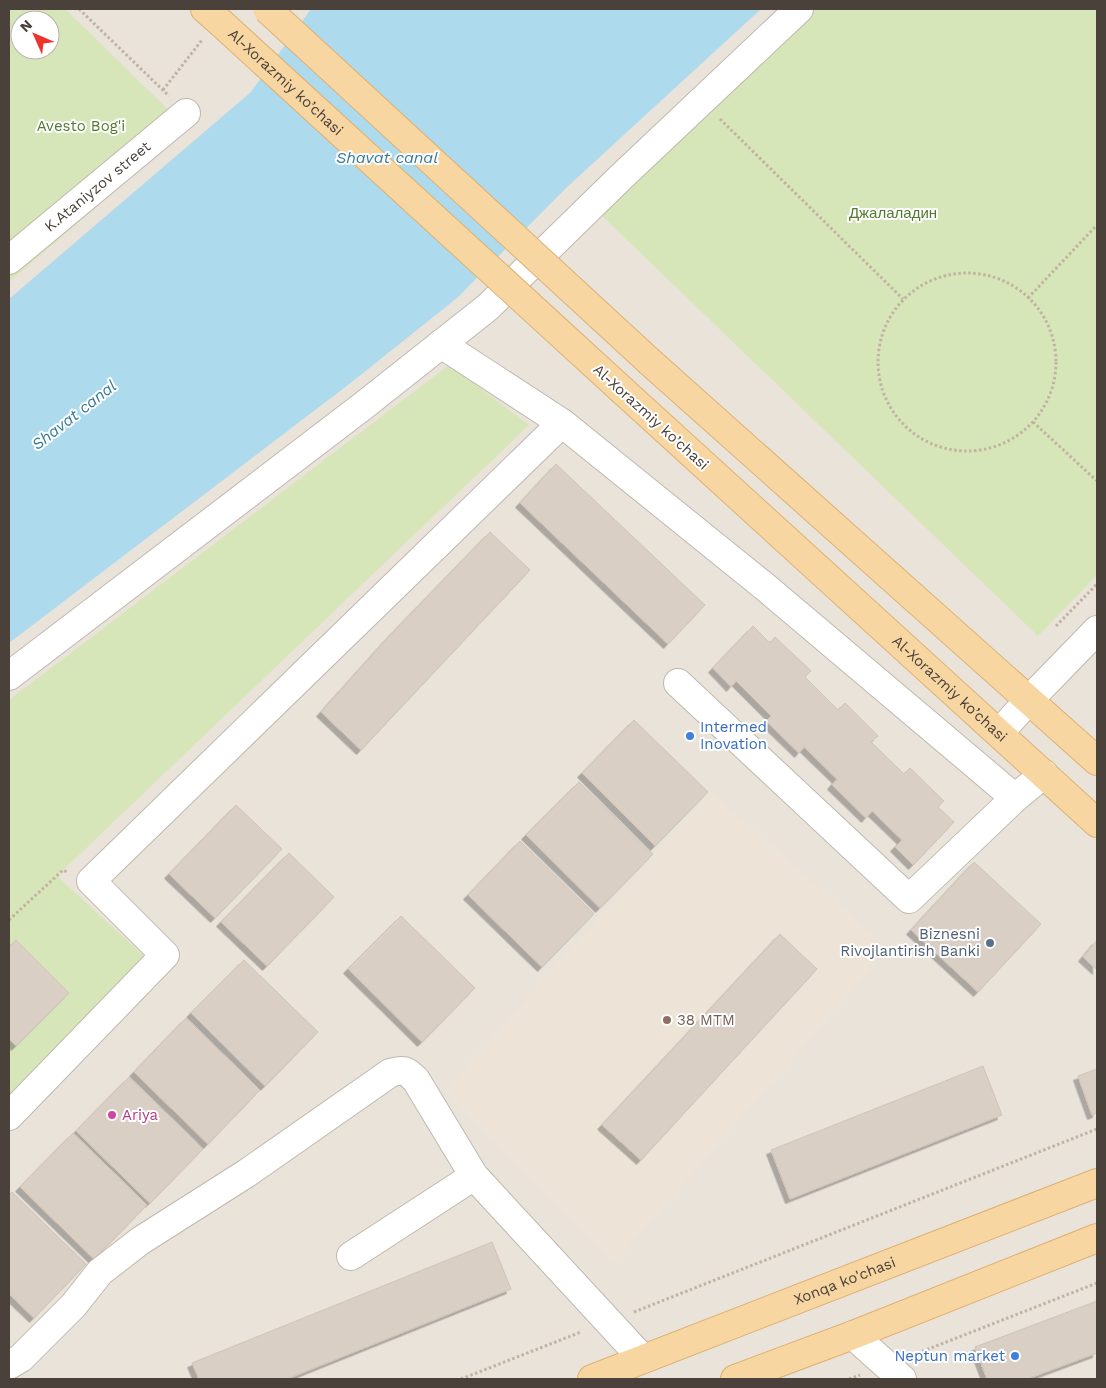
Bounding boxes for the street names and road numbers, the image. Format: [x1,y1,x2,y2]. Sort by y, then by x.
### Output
street label: Al-Xorazmiy ko’chasi [225,25,347,139]
street label: K.Ataniyzov street [41,137,155,236]
street label: Al-Xorazmiy ko’chasi [590,360,712,474]
street label: Al-Xorazmiy ko’chasi [888,632,1011,746]
street label: Xonqa ko'chasi [791,1253,898,1309]

